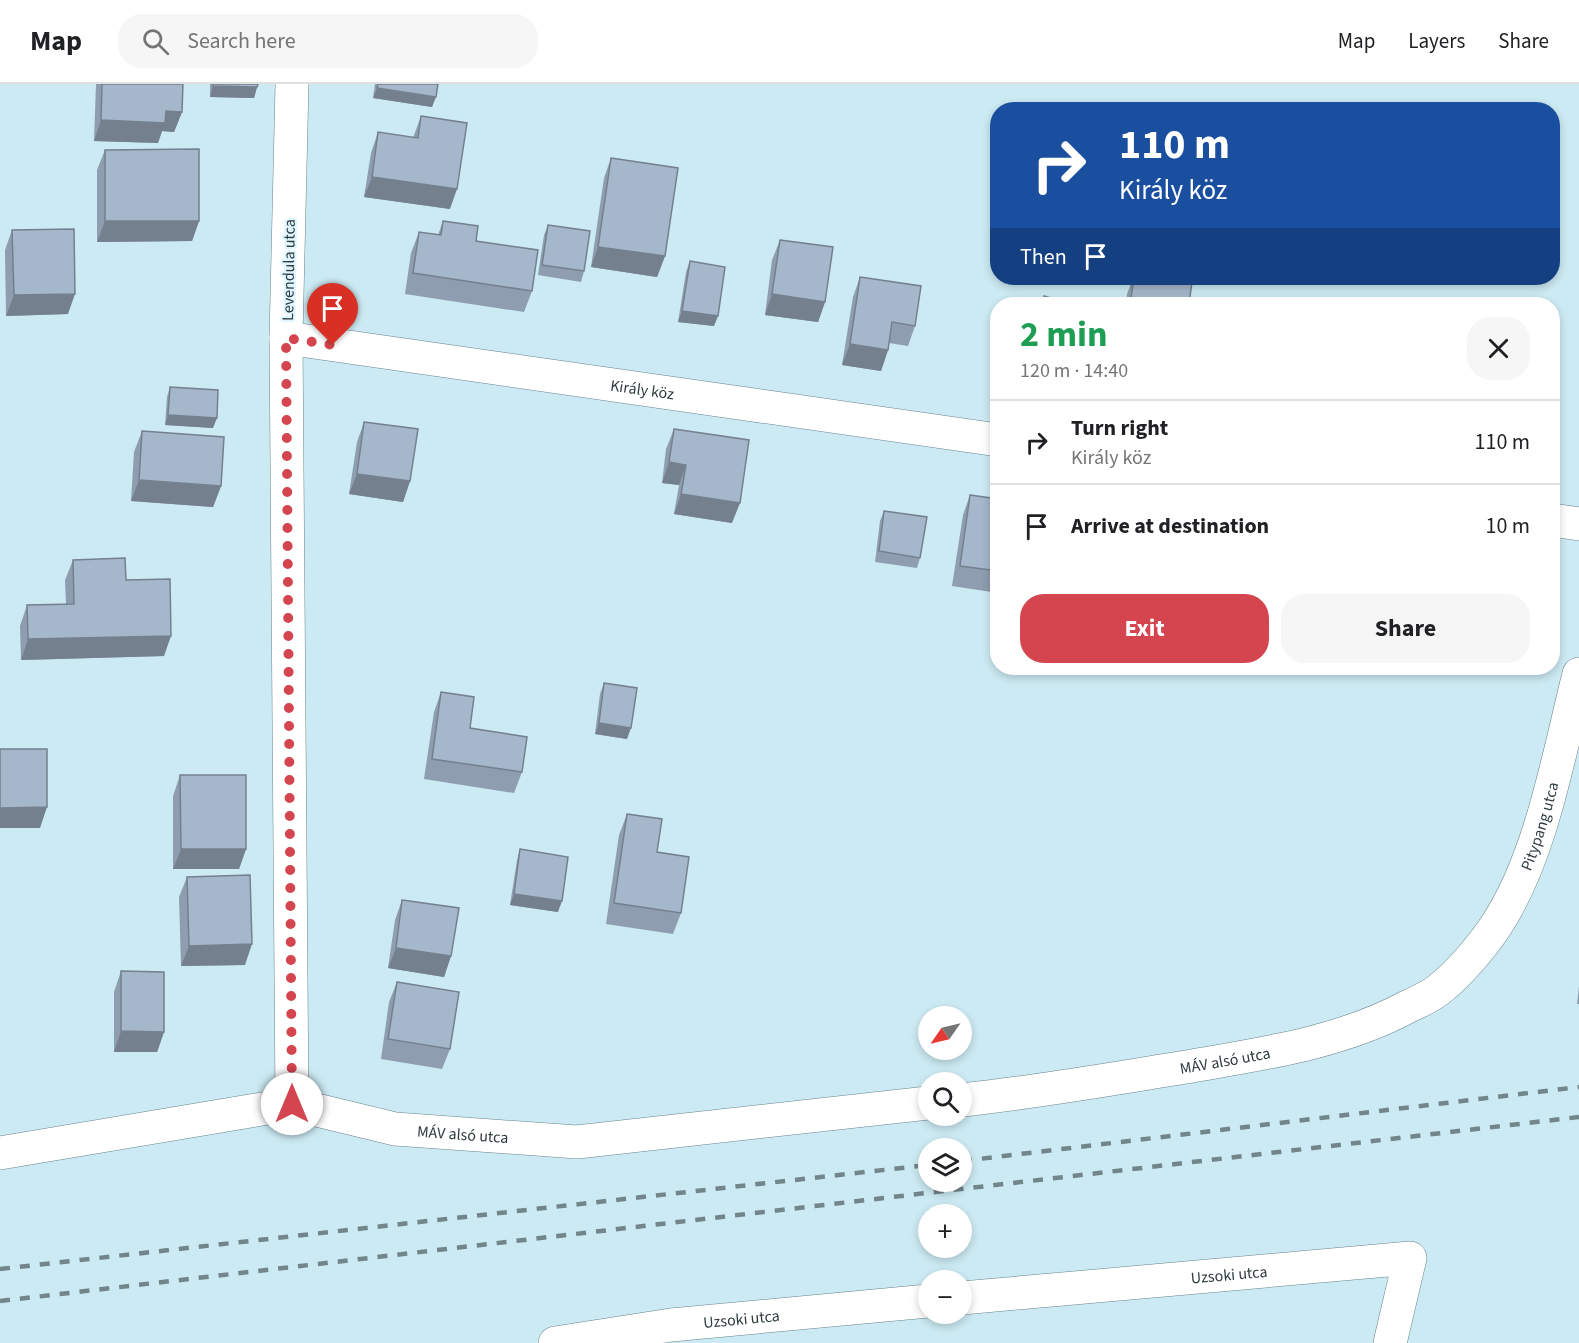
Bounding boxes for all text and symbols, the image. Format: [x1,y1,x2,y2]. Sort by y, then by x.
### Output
search box [118,14,538,68]
text: Map [30,21,82,61]
icon: search [139,25,172,58]
text: Search here [187,25,296,57]
text: Map [1338,26,1375,56]
text: Layers [1408,26,1465,56]
text: Share [1498,26,1549,56]
text: 110 m [1119,115,1230,175]
icon: right [1020,126,1098,204]
text: Király köz [1119,171,1227,210]
street label: Levendula utca [277,219,301,321]
icon: arrive [1079,240,1112,273]
text: Then [1020,241,1067,273]
pin [307,283,358,345]
icon: arrive [316,292,349,325]
text: 2 min [1020,309,1108,360]
button: close [1467,317,1530,380]
text: 120 m · 14:40 [1020,357,1128,385]
street label: Király köz [609,375,676,406]
text: Turn right [1071,412,1168,444]
icon: right [1020,426,1053,459]
text: 110 m [1475,426,1530,458]
text: Király köz [1071,444,1151,472]
icon: arrive [1020,510,1053,543]
text: Arrive at destination [1071,510,1269,542]
text: 10 m [1485,510,1530,542]
button: Exit [1020,594,1269,663]
button: Share [1281,594,1530,663]
street label: Pitypang utca [1516,780,1564,874]
north arrow [918,1006,972,1060]
map controls [918,1006,972,1324]
street label: MÁV alsó utca [1178,1042,1272,1080]
position arrow [260,1072,324,1136]
button: search [918,1072,972,1126]
street label: MÁV alsó utca [416,1121,509,1149]
button: layers [918,1138,972,1192]
button: + [918,1204,972,1258]
street label: Uzsoki utca [1190,1261,1268,1290]
button: − [918,1270,972,1324]
street label: Uzsoki utca [702,1305,781,1334]

